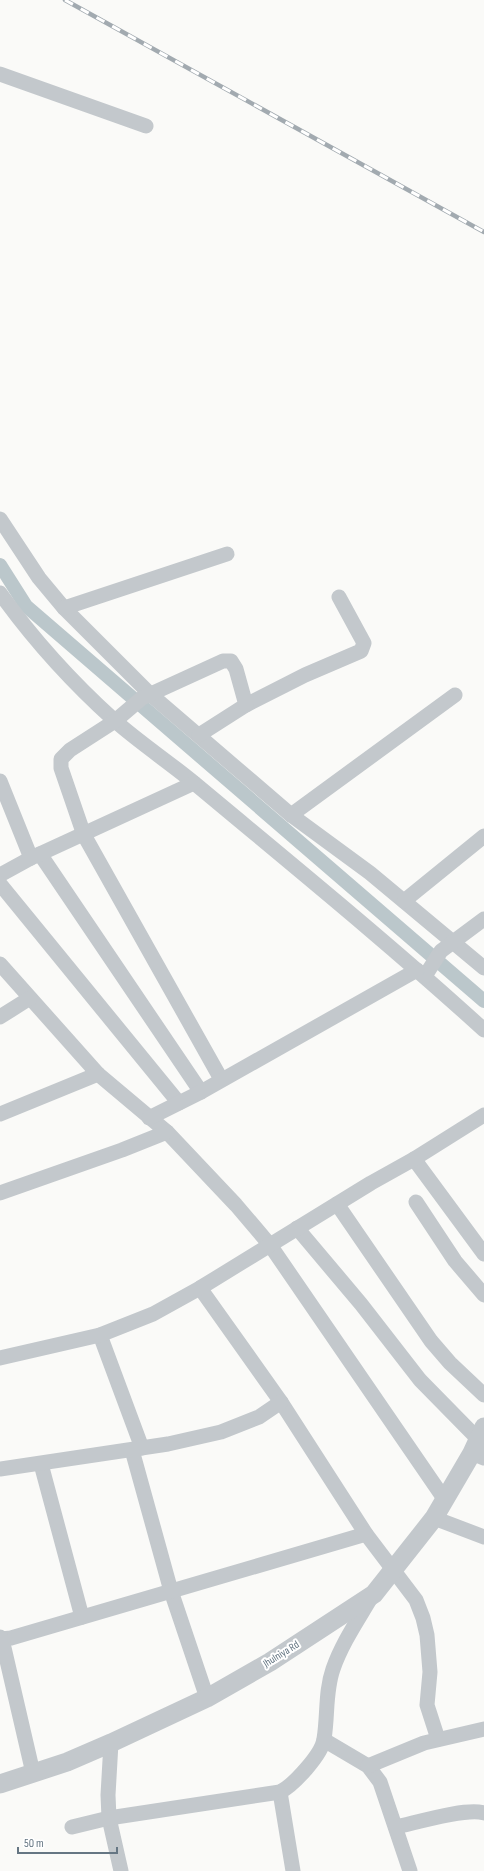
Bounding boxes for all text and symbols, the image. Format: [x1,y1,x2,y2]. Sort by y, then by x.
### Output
street label: Jhulniya Rd [260,1638,302,1671]
scale bar [18,1829,117,1855]
text: 50 m [24,1836,44,1851]

